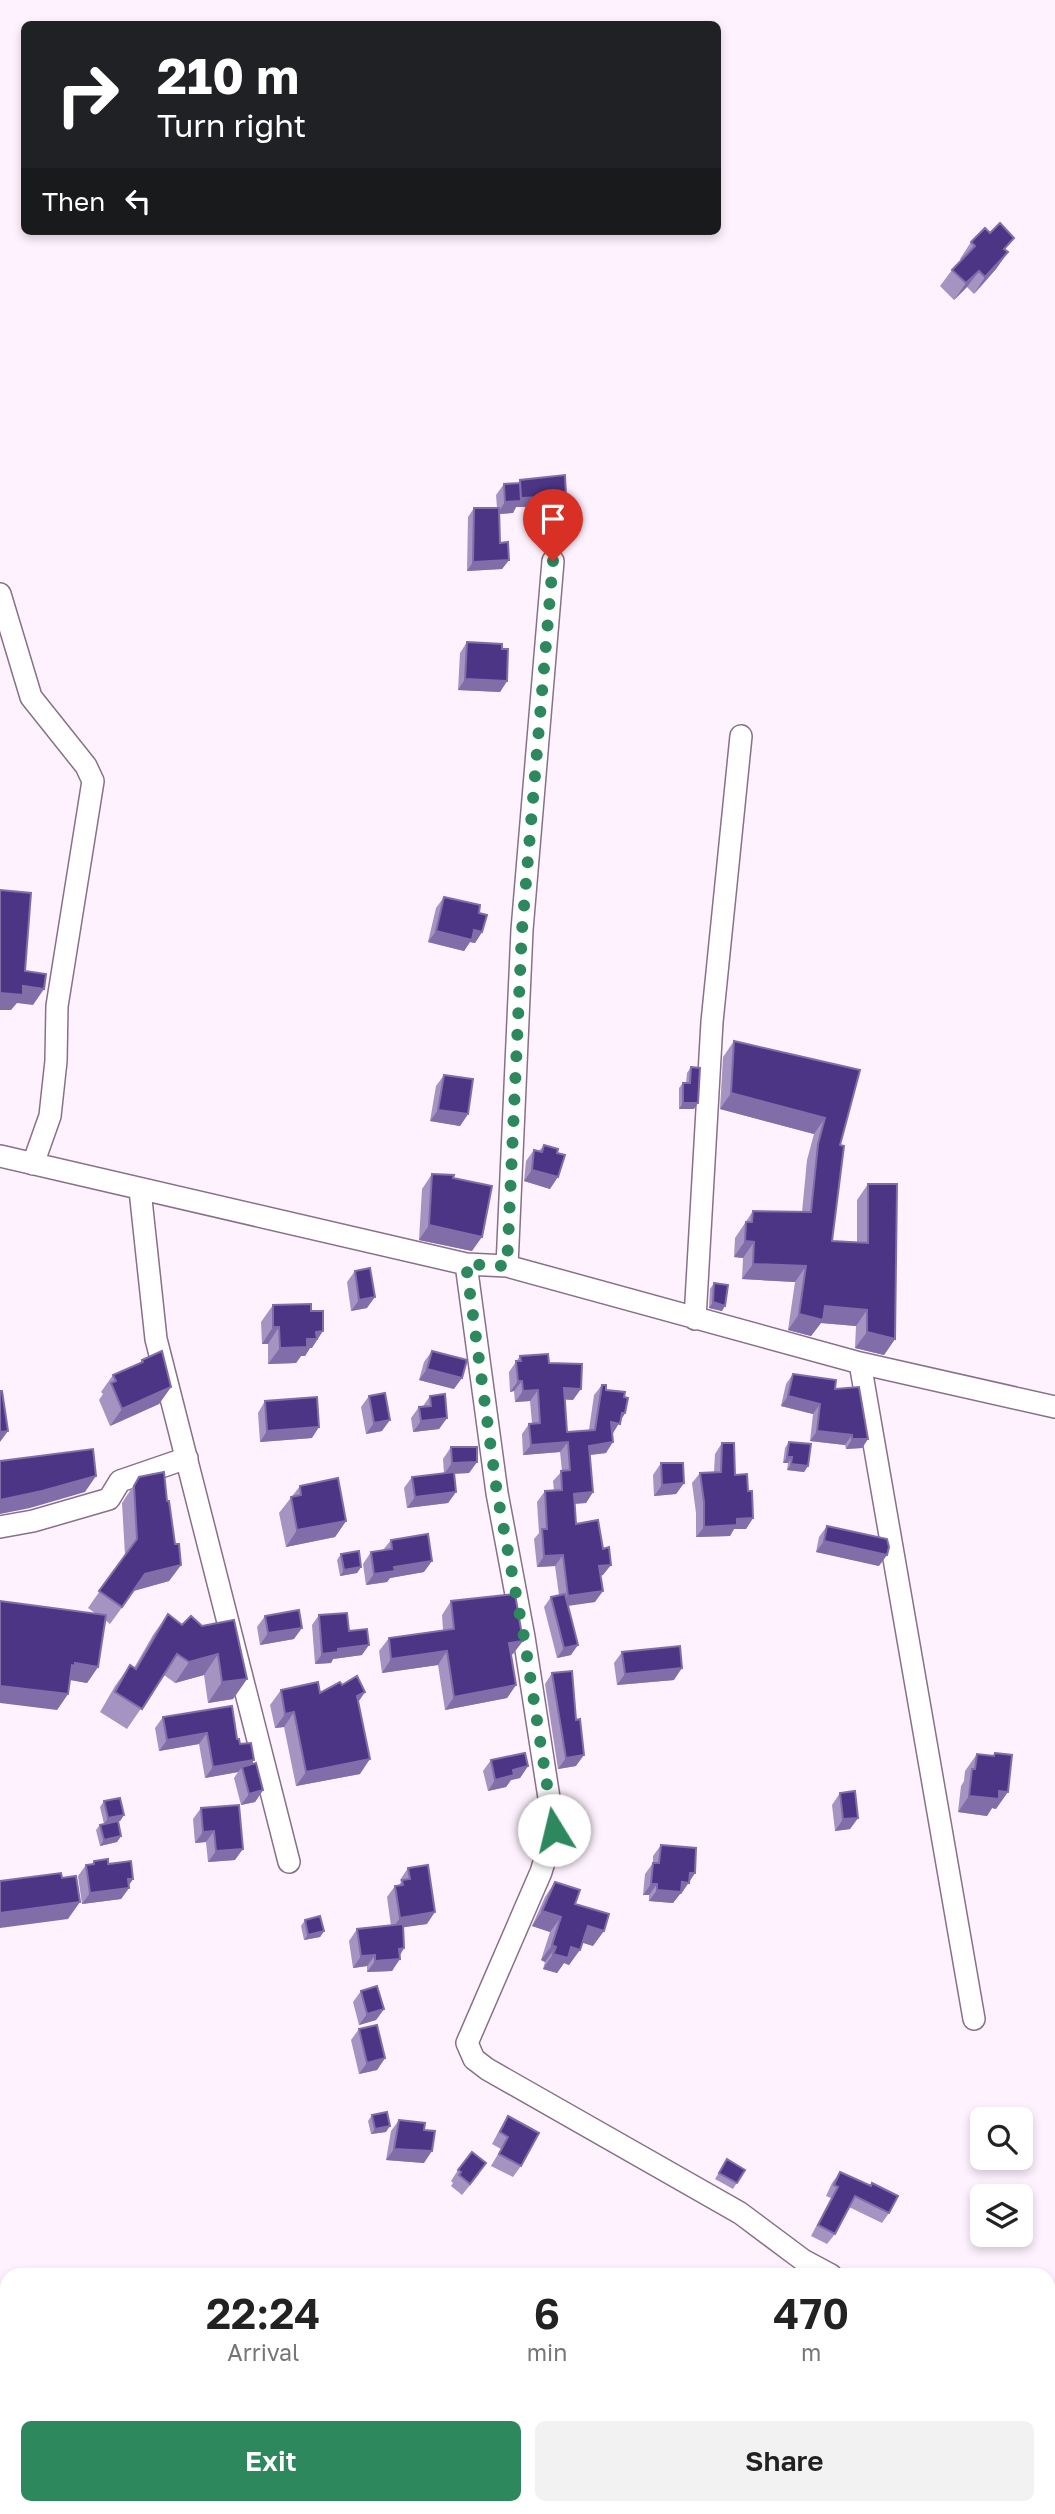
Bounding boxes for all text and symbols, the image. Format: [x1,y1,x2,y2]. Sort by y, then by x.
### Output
text: 210 m [157,46,299,105]
icon: right [42,49,133,140]
text: Turn right [157,106,306,144]
icon: left [119,182,157,220]
text: Then [42,186,105,217]
pin [523,489,583,561]
icon: arrive [534,500,572,538]
position arrow [517,1793,591,1867]
map controls [970,2107,1033,2247]
button: search [970,2107,1033,2170]
button: layers [970,2184,1033,2247]
text: 22:24 [206,2288,321,2338]
text: 6 [534,2288,560,2338]
text: 470 [773,2288,849,2338]
text: Arrival [227,2338,299,2366]
text: min [527,2338,567,2366]
text: m [801,2338,821,2366]
button: Exit [21,2421,521,2501]
button: Share [535,2421,1034,2501]

